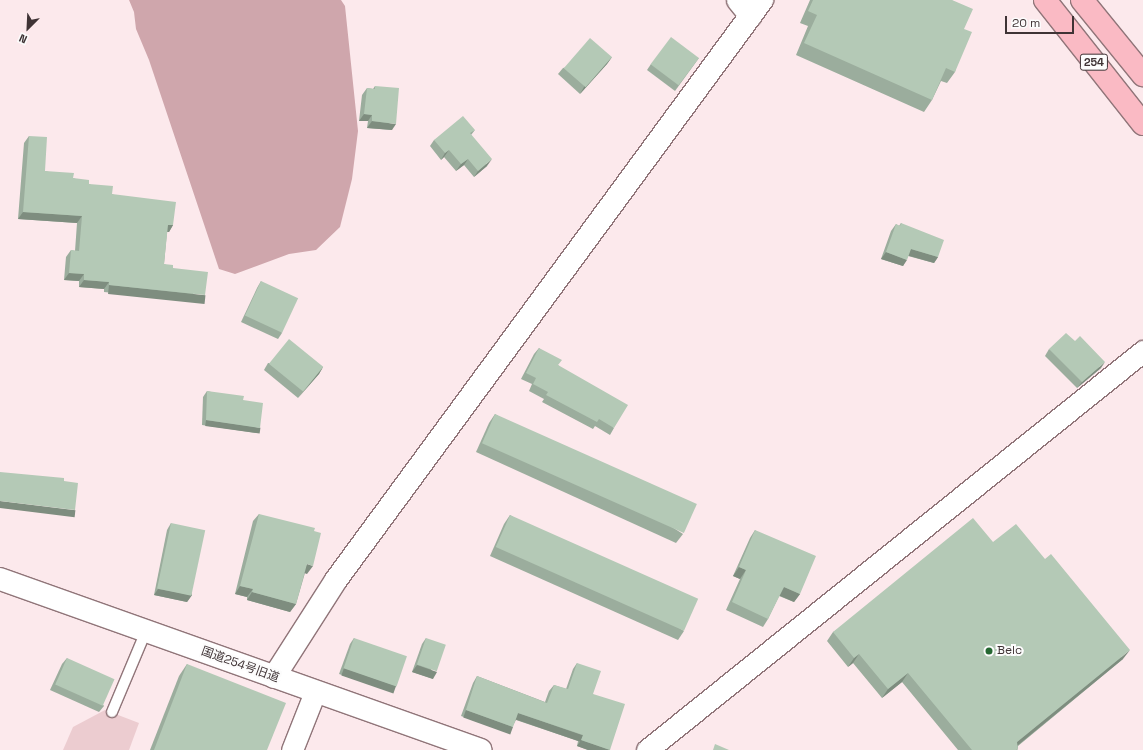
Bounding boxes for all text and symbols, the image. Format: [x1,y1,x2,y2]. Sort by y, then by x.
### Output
north arrow [8,8,48,48]
scale bar [1007,8,1076,34]
text: 20 m [1012,15,1040,31]
text: N [17,31,29,47]
road number: 254 [1079,53,1109,71]
street label: 国道254号旧道 [199,644,281,686]
place label: Belc [997,644,1022,658]
marker: Belc [984,646,994,656]

